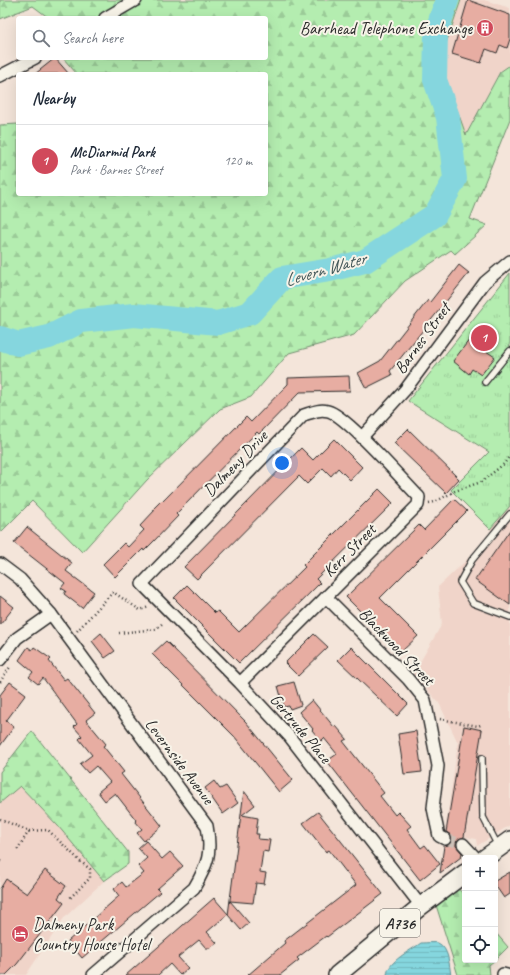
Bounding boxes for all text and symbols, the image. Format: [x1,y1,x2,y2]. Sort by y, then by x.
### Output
search box [16,16,268,60]
place label: Barrhead Telephone Exchange [300,18,473,39]
building icon: Barrhead Telephone Exchange [475,18,495,38]
icon: search [30,27,52,49]
text: Search here [62,29,123,48]
text: Nearby [32,88,75,109]
text: McDiarmid Park [70,143,155,162]
text: 1 [42,153,48,169]
text: 120 m [224,153,252,169]
text: Park · Barnes Street [70,162,162,178]
water label: Levern Water [282,246,370,291]
street label: Barnes Street [390,297,457,378]
pin: 1 [471,323,497,353]
street label: Dalmeny Drive [199,425,273,501]
your location [272,453,292,473]
street label: Kerr Street [318,518,382,581]
street label: Blackwood Street [354,603,440,691]
street label: Gertrude Place [265,689,337,769]
street label: Levernside Avenue [140,714,220,810]
map controls [462,855,498,963]
button: + [462,855,498,891]
button: − [462,891,498,927]
road number: A736 [380,909,420,937]
place label: Dalmeny Park Country House Hotel [33,914,153,955]
hotel icon: Dalmeny Park Country House Hotel [10,924,30,944]
button: locate [462,927,498,963]

